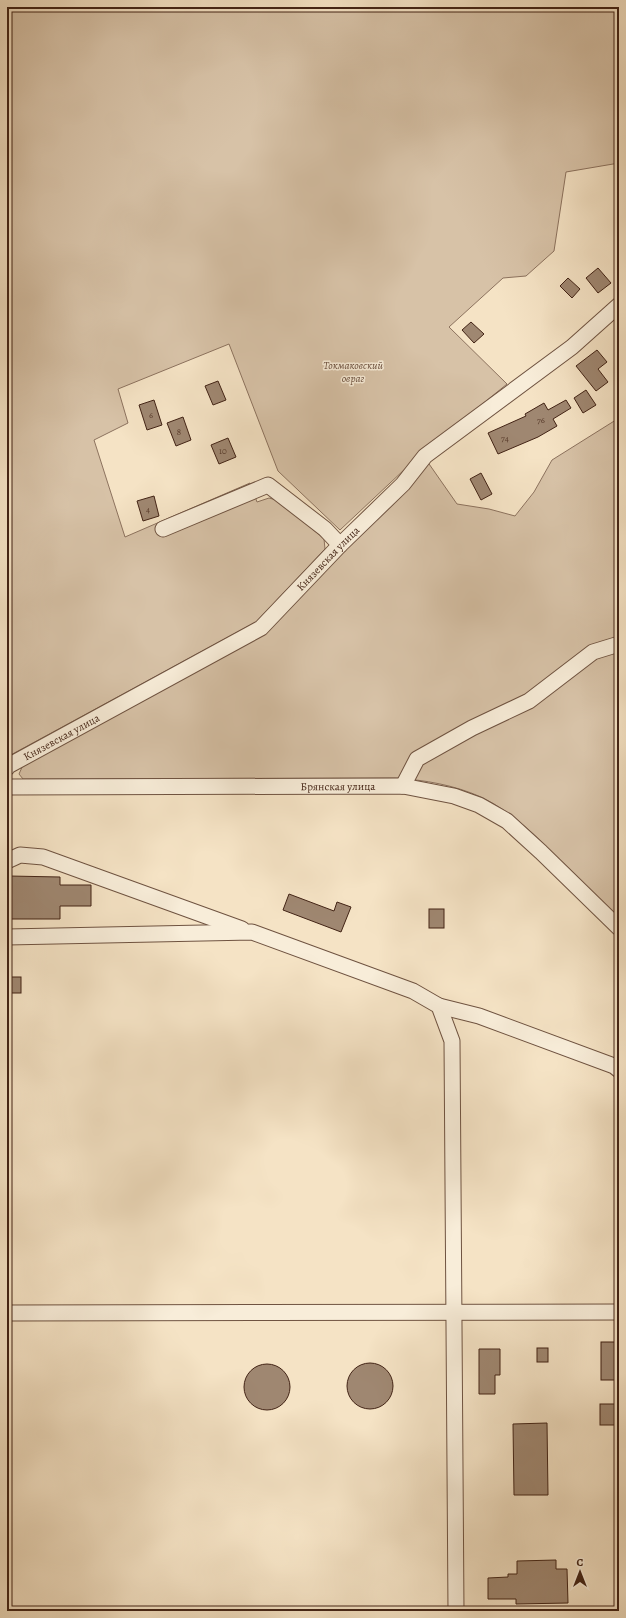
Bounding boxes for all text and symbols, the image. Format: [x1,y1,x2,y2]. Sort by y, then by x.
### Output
park label: Токмаковский овраг [323,358,383,386]
house number: 6 [149,409,153,421]
house number: 76 [537,414,545,426]
house number: 8 [177,426,181,438]
house number: 74 [501,432,509,444]
house number: 10 [219,445,227,457]
house number: 4 [146,503,150,515]
street label: Князевская улица [293,522,363,594]
street label: Князевская улица [21,710,103,764]
street label: Брянская улица [301,779,376,794]
north arrow [560,1552,600,1592]
text: С [577,1555,584,1570]

